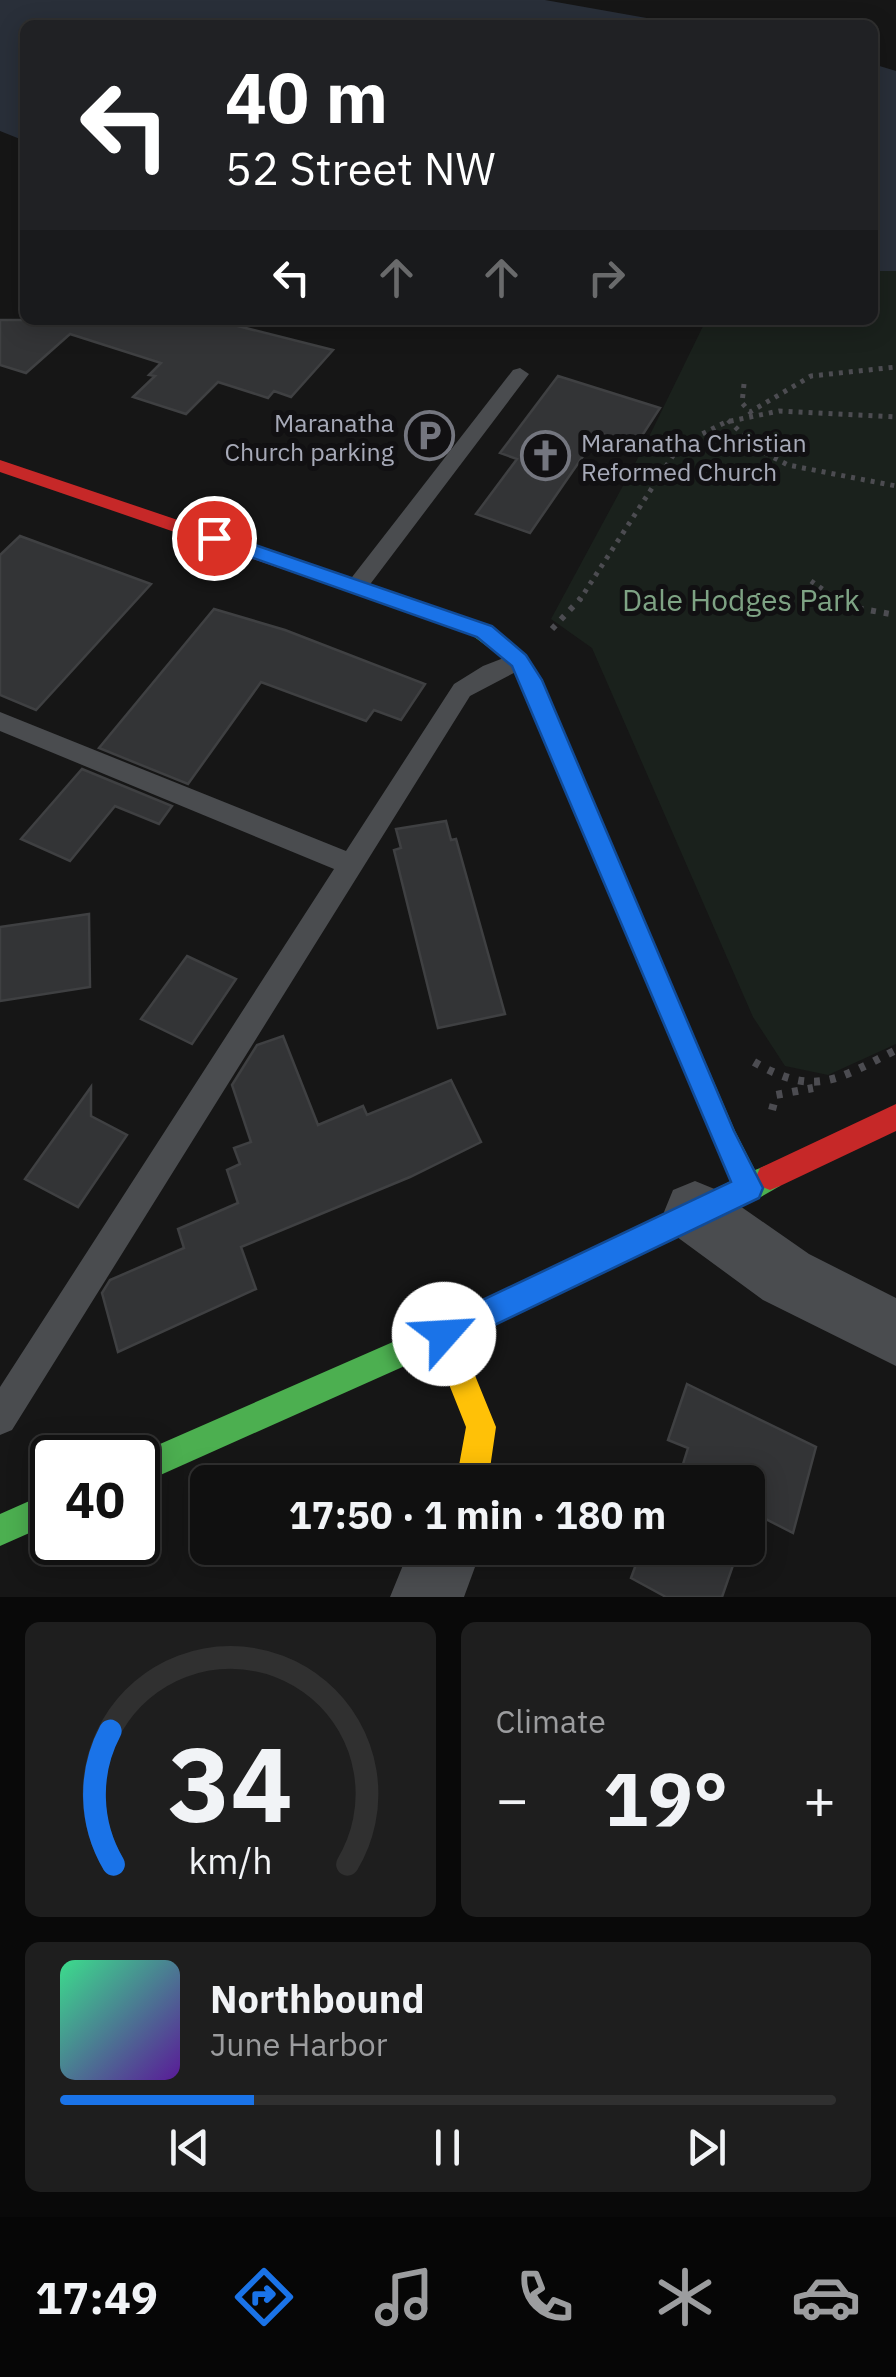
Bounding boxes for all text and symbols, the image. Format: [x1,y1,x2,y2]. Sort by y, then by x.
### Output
text: 40 m [225,51,388,142]
icon: left [60,60,190,190]
text: 52 Street NW [225,139,496,197]
icon: left [264,250,319,305]
icon: ahead [369,250,424,305]
icon: ahead [474,250,529,305]
icon: right [579,250,634,305]
place label: Maranatha Church parking [224,406,394,468]
parking icon: Maranatha Church parking [403,410,455,462]
place label: Maranatha Christian Reformed Church [581,426,807,488]
church icon: Maranatha Christian Reformed Church [520,430,572,482]
pin [172,496,257,581]
icon: arrive [187,511,242,566]
park label: Dale Hodges Park [622,580,860,619]
position arrow [392,1282,496,1386]
speed limit sign: 40 [30,1435,160,1565]
text: 17:50 · 1 min · 180 m [289,1490,666,1539]
text: Climate [496,1700,606,1742]
text: 34 [168,1715,293,1851]
text: 19° [603,1749,728,1847]
text: − [496,1763,529,1834]
text: + [803,1763,836,1834]
text: km/h [188,1837,272,1884]
text: Northbound [210,1974,425,2023]
text: June Harbor [210,2023,387,2065]
icon: previous [162,2120,217,2175]
icon: pause [420,2120,475,2175]
icon: next [679,2120,734,2175]
icon: directions [229,2262,299,2332]
icon: music [369,2262,439,2332]
icon: phone [510,2262,580,2332]
icon: climate [650,2262,720,2332]
icon: car [791,2262,861,2332]
text: 17:49 [35,2268,158,2326]

